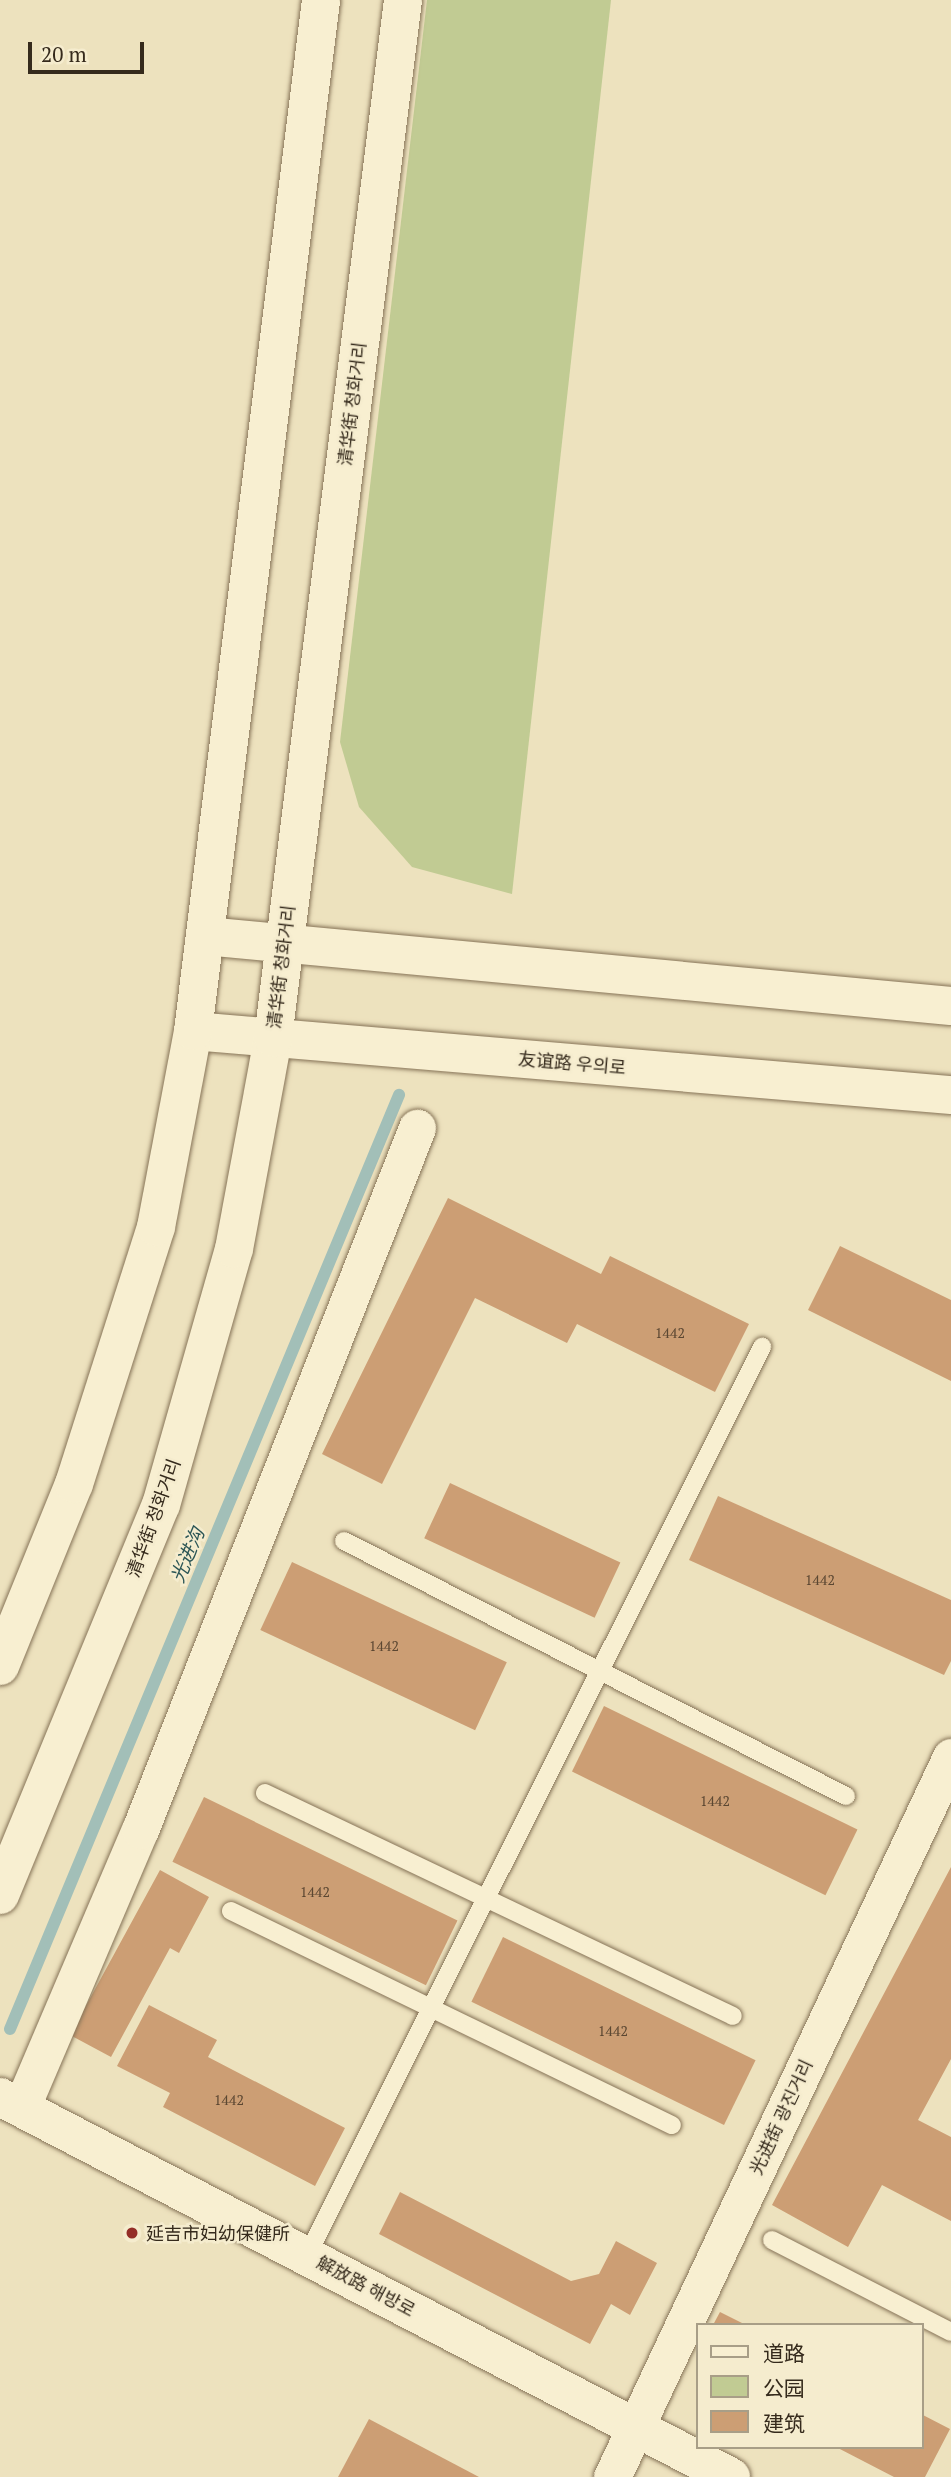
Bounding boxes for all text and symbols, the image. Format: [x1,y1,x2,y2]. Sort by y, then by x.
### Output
scale bar [32,28,147,72]
text: 20 m [41,40,87,68]
street label: 清华街 청화거리 [334,341,370,467]
street label: 清华街 청화거리 [263,904,299,1030]
street label: 友谊路 우의로 [517,1048,627,1078]
house number: 1442 [655,1325,685,1341]
street label: 清华街 청화거리 [122,1456,184,1580]
water label: 光进沟 [165,1524,209,1586]
house number: 1442 [805,1572,835,1588]
house number: 1442 [369,1638,399,1654]
house number: 1442 [700,1793,730,1809]
house number: 1442 [300,1884,330,1900]
house number: 1442 [598,2023,628,2039]
street label: 光进街 광진거리 [745,2056,817,2178]
house number: 1442 [214,2092,244,2108]
place label: 延吉市妇幼保健所 [146,2222,290,2244]
marker: 延吉市妇幼保健所 [124,2225,140,2241]
street label: 解放路 해방로 [313,2251,419,2321]
legend [696,2323,923,2449]
text: 道路 [763,2339,805,2367]
text: 公园 [763,2374,805,2402]
text: 建筑 [763,2409,805,2437]

